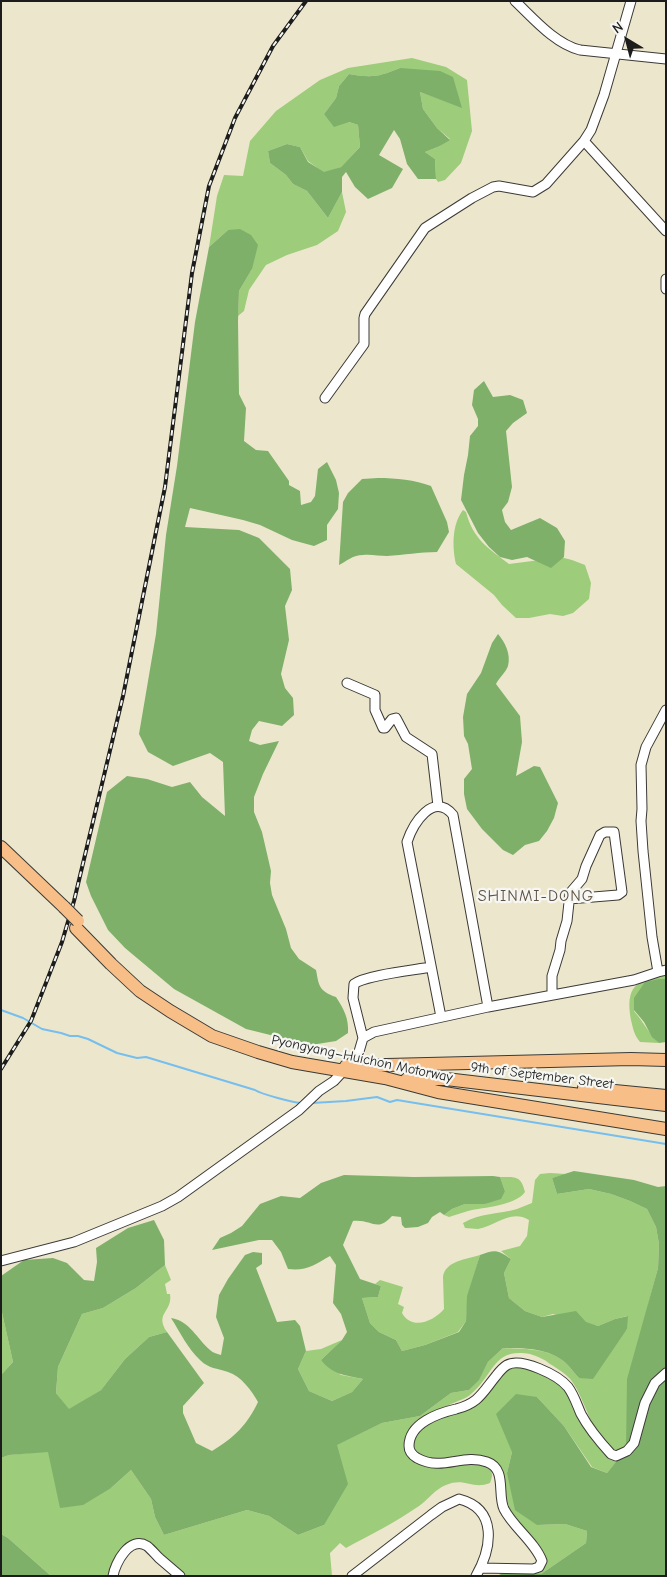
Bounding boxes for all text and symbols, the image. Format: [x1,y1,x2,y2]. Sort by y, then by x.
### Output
north arrow [602,15,652,65]
text: N [609,18,626,37]
district label: SHINMI-DONG [476,886,596,906]
street label: Pyongyang–Huichon Motorway [270,1032,454,1086]
street label: 9th of September Street [470,1059,614,1093]

